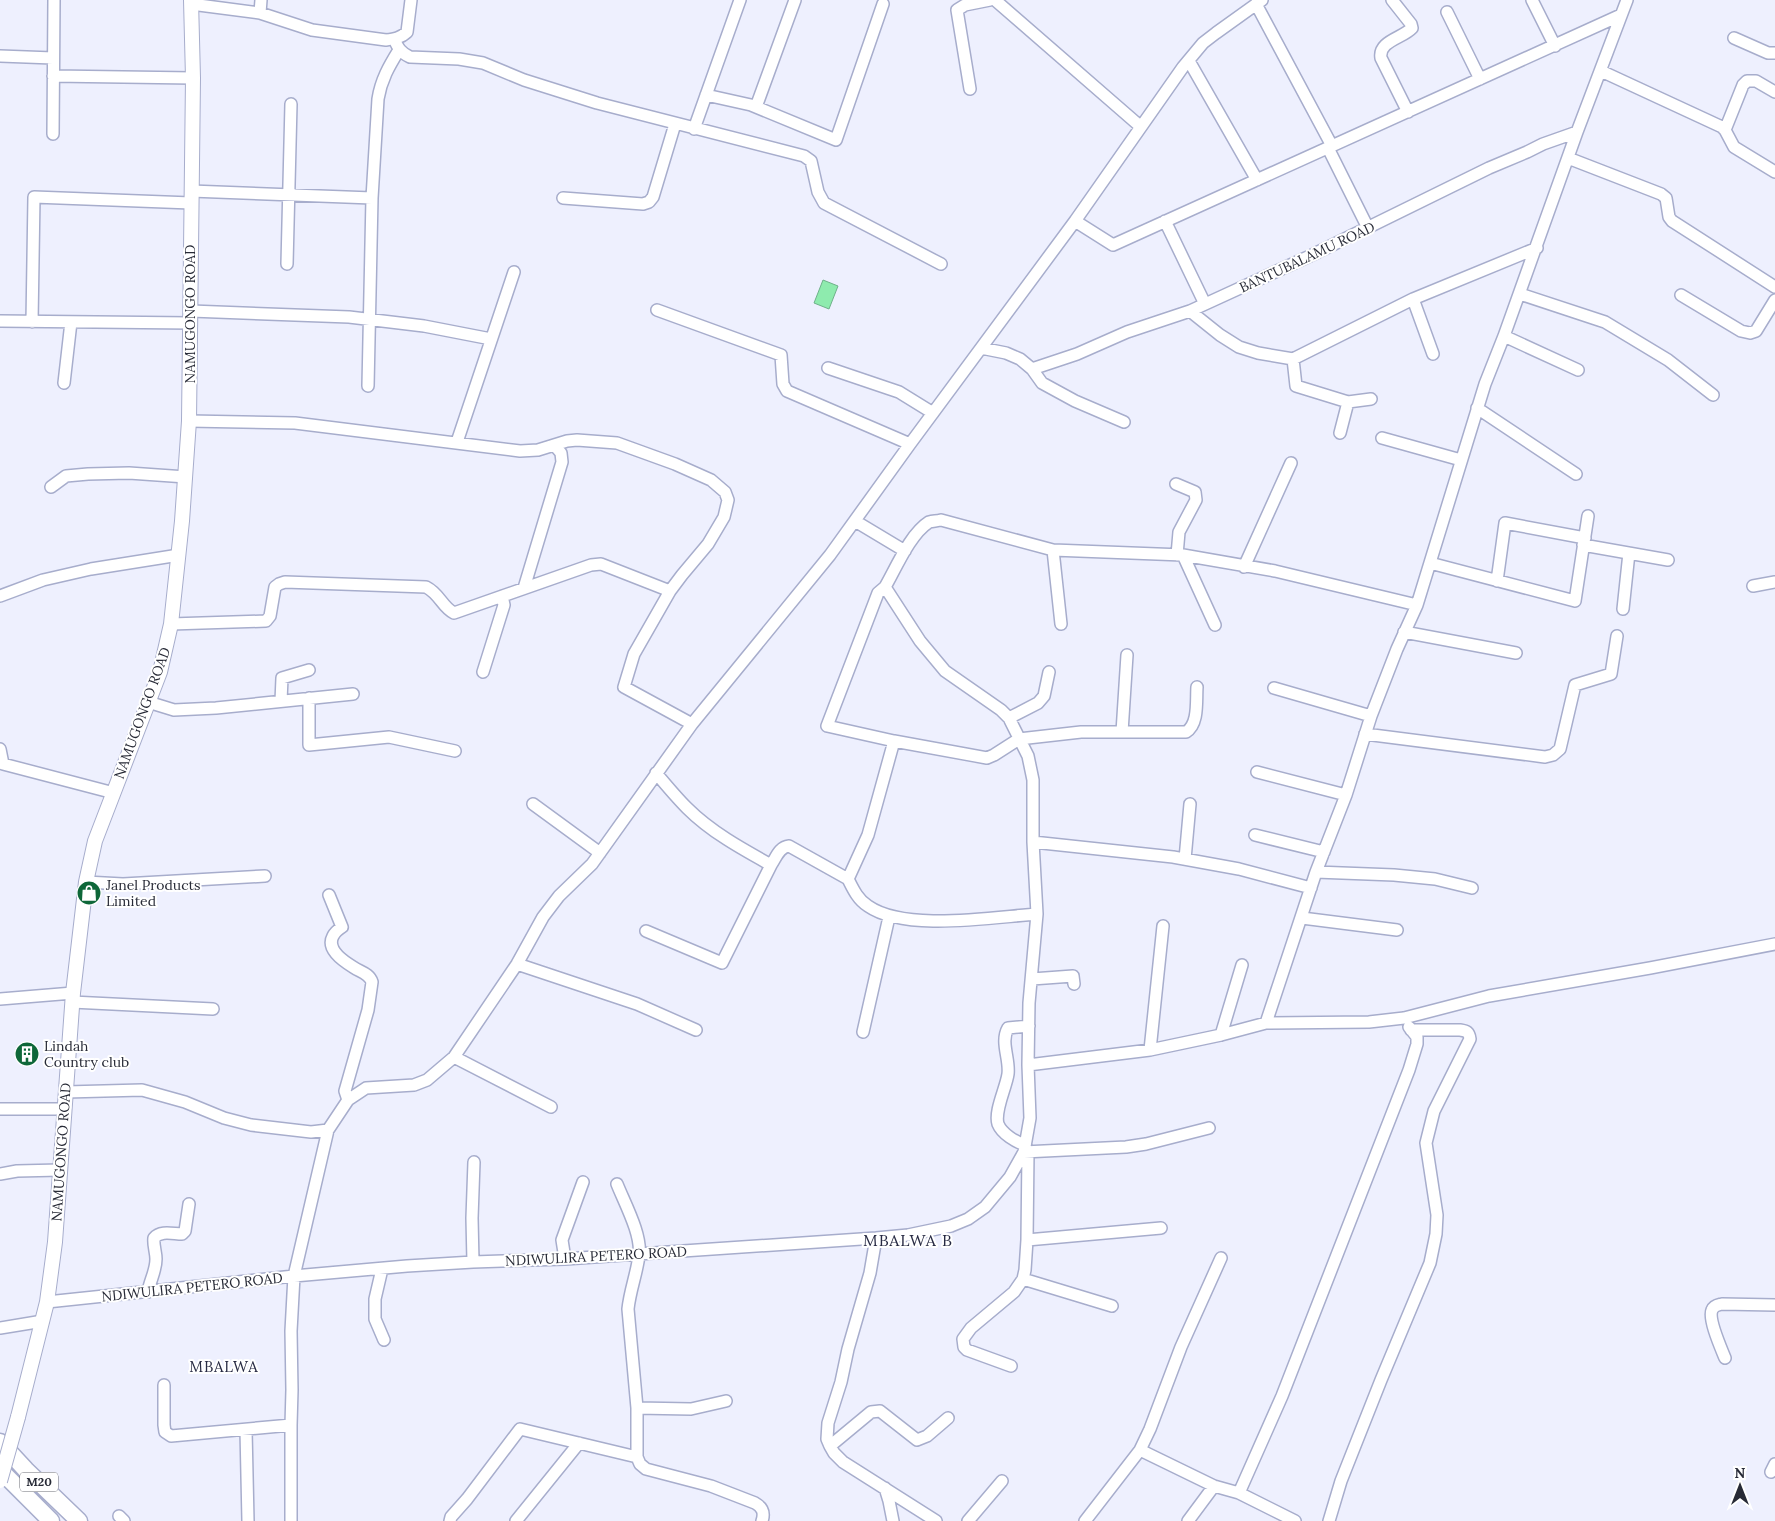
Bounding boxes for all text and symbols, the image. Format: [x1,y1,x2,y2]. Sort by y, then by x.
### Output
street label: BANTUBALAMU ROAD [1236,218,1378,296]
street label: NAMUGONGO ROAD [181,245,199,383]
street label: NAMUGONGO ROAD [110,645,174,781]
place label: Janel Products Limited [105,876,200,910]
shop icon: Janel Products Limited [76,880,102,906]
place label: Lindah Country club [44,1037,129,1071]
building icon: Lindah Country club [14,1041,40,1067]
street label: NAMUGONGO ROAD [47,1082,75,1222]
district label: MBALWA B [863,1230,953,1250]
street label: NDIWULIRA PETERO ROAD [505,1242,687,1270]
street label: NDIWULIRA PETERO ROAD [100,1269,284,1305]
district label: MBALWA [189,1357,259,1376]
north arrow [1715,1461,1765,1511]
text: N [1735,1464,1746,1482]
road number: M20 [20,1472,58,1491]

